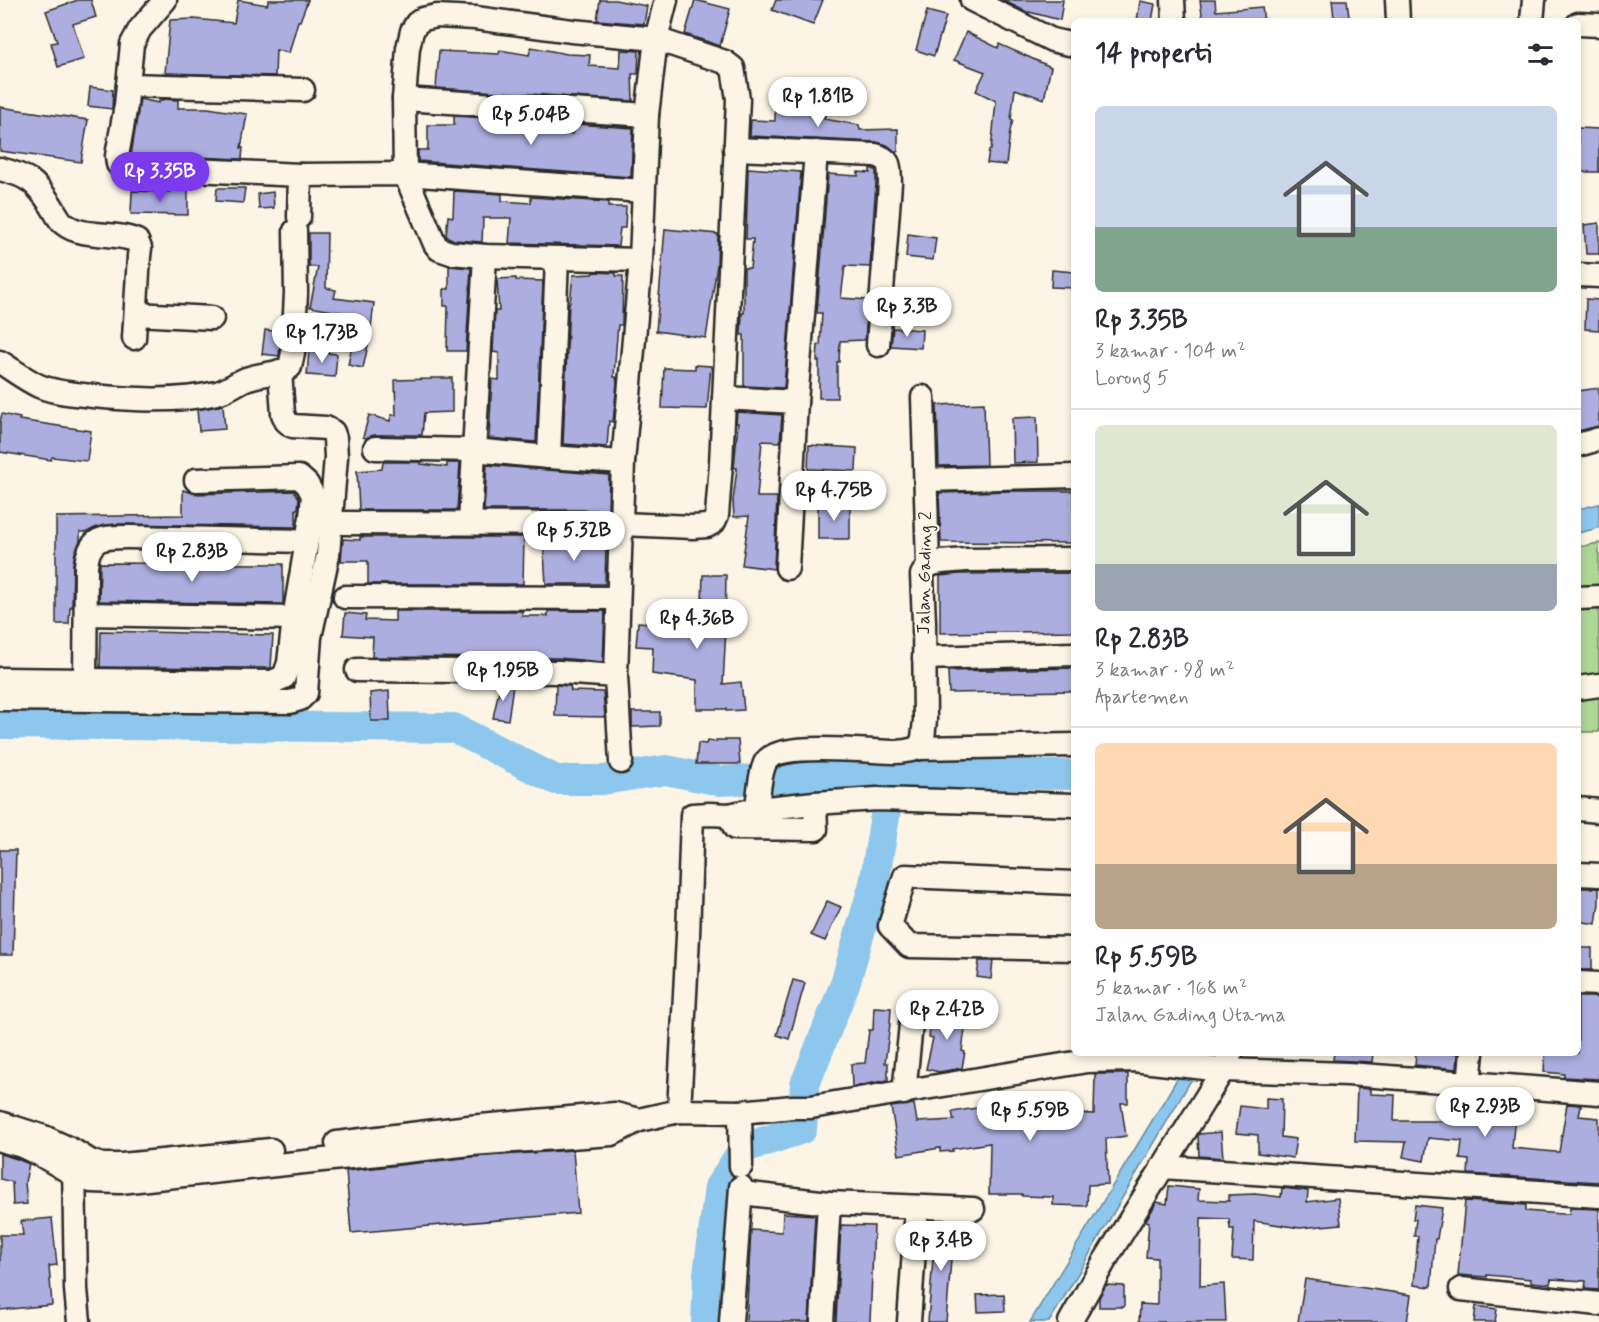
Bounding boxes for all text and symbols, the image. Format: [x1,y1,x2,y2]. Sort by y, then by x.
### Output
text: 14 properti [1095,37,1211,71]
icon: filters [1524,38,1557,71]
pin: Rp 1.81B [756,77,880,128]
text: Rp 1.81B [782,83,854,110]
pin: Rp 5.04B [469,95,593,146]
text: Rp 5.04B [492,101,570,128]
icon: home [1272,145,1380,253]
pin: Rp 3.35B [98,152,222,203]
text: Rp 3.35B [124,158,196,185]
pin: Rp 3.3B [852,287,962,338]
text: Rp 3.3B [877,293,937,320]
text: Rp 3.35B [1095,304,1188,338]
pin: Rp 1.73B [260,313,384,364]
text: Rp 1.73B [286,319,358,346]
text: 3 kamar · 104 m² [1095,338,1246,365]
text: Lorong 5 [1095,365,1169,392]
icon: home [1272,464,1380,572]
pin: Rp 4.75B [772,471,896,522]
text: Rp 4.75B [795,477,873,504]
pin: Rp 5.32B [512,511,636,562]
street label: Jalan Gading 2 [912,511,938,635]
text: Rp 5.32B [537,517,611,544]
pin: Rp 2.83B [130,532,254,583]
text: Rp 2.83B [156,538,228,565]
pin: Rp 4.36B [635,599,759,650]
text: Rp 4.36B [660,605,734,632]
text: Rp 2.83B [1095,623,1189,657]
pin: Rp 1.95B [441,651,565,702]
text: Rp 1.95B [467,657,539,684]
text: 3 kamar · 98 m² [1095,657,1235,684]
text: Apartemen [1095,684,1188,711]
icon: home [1272,782,1380,890]
text: Rp 5.59B [1095,941,1197,975]
text: 5 kamar · 168 m² [1095,975,1248,1002]
pin: Rp 2.42B [885,990,1009,1041]
text: Rp 2.42B [910,996,984,1023]
text: Jalan Gading Utama [1095,1002,1286,1029]
pin: Rp 2.93B [1423,1087,1547,1138]
pin: Rp 5.59B [968,1091,1092,1142]
text: Rp 2.93B [1450,1093,1520,1120]
text: Rp 5.59B [991,1097,1069,1124]
pin: Rp 3.4B [886,1221,996,1272]
text: Rp 3.4B [909,1227,973,1254]

